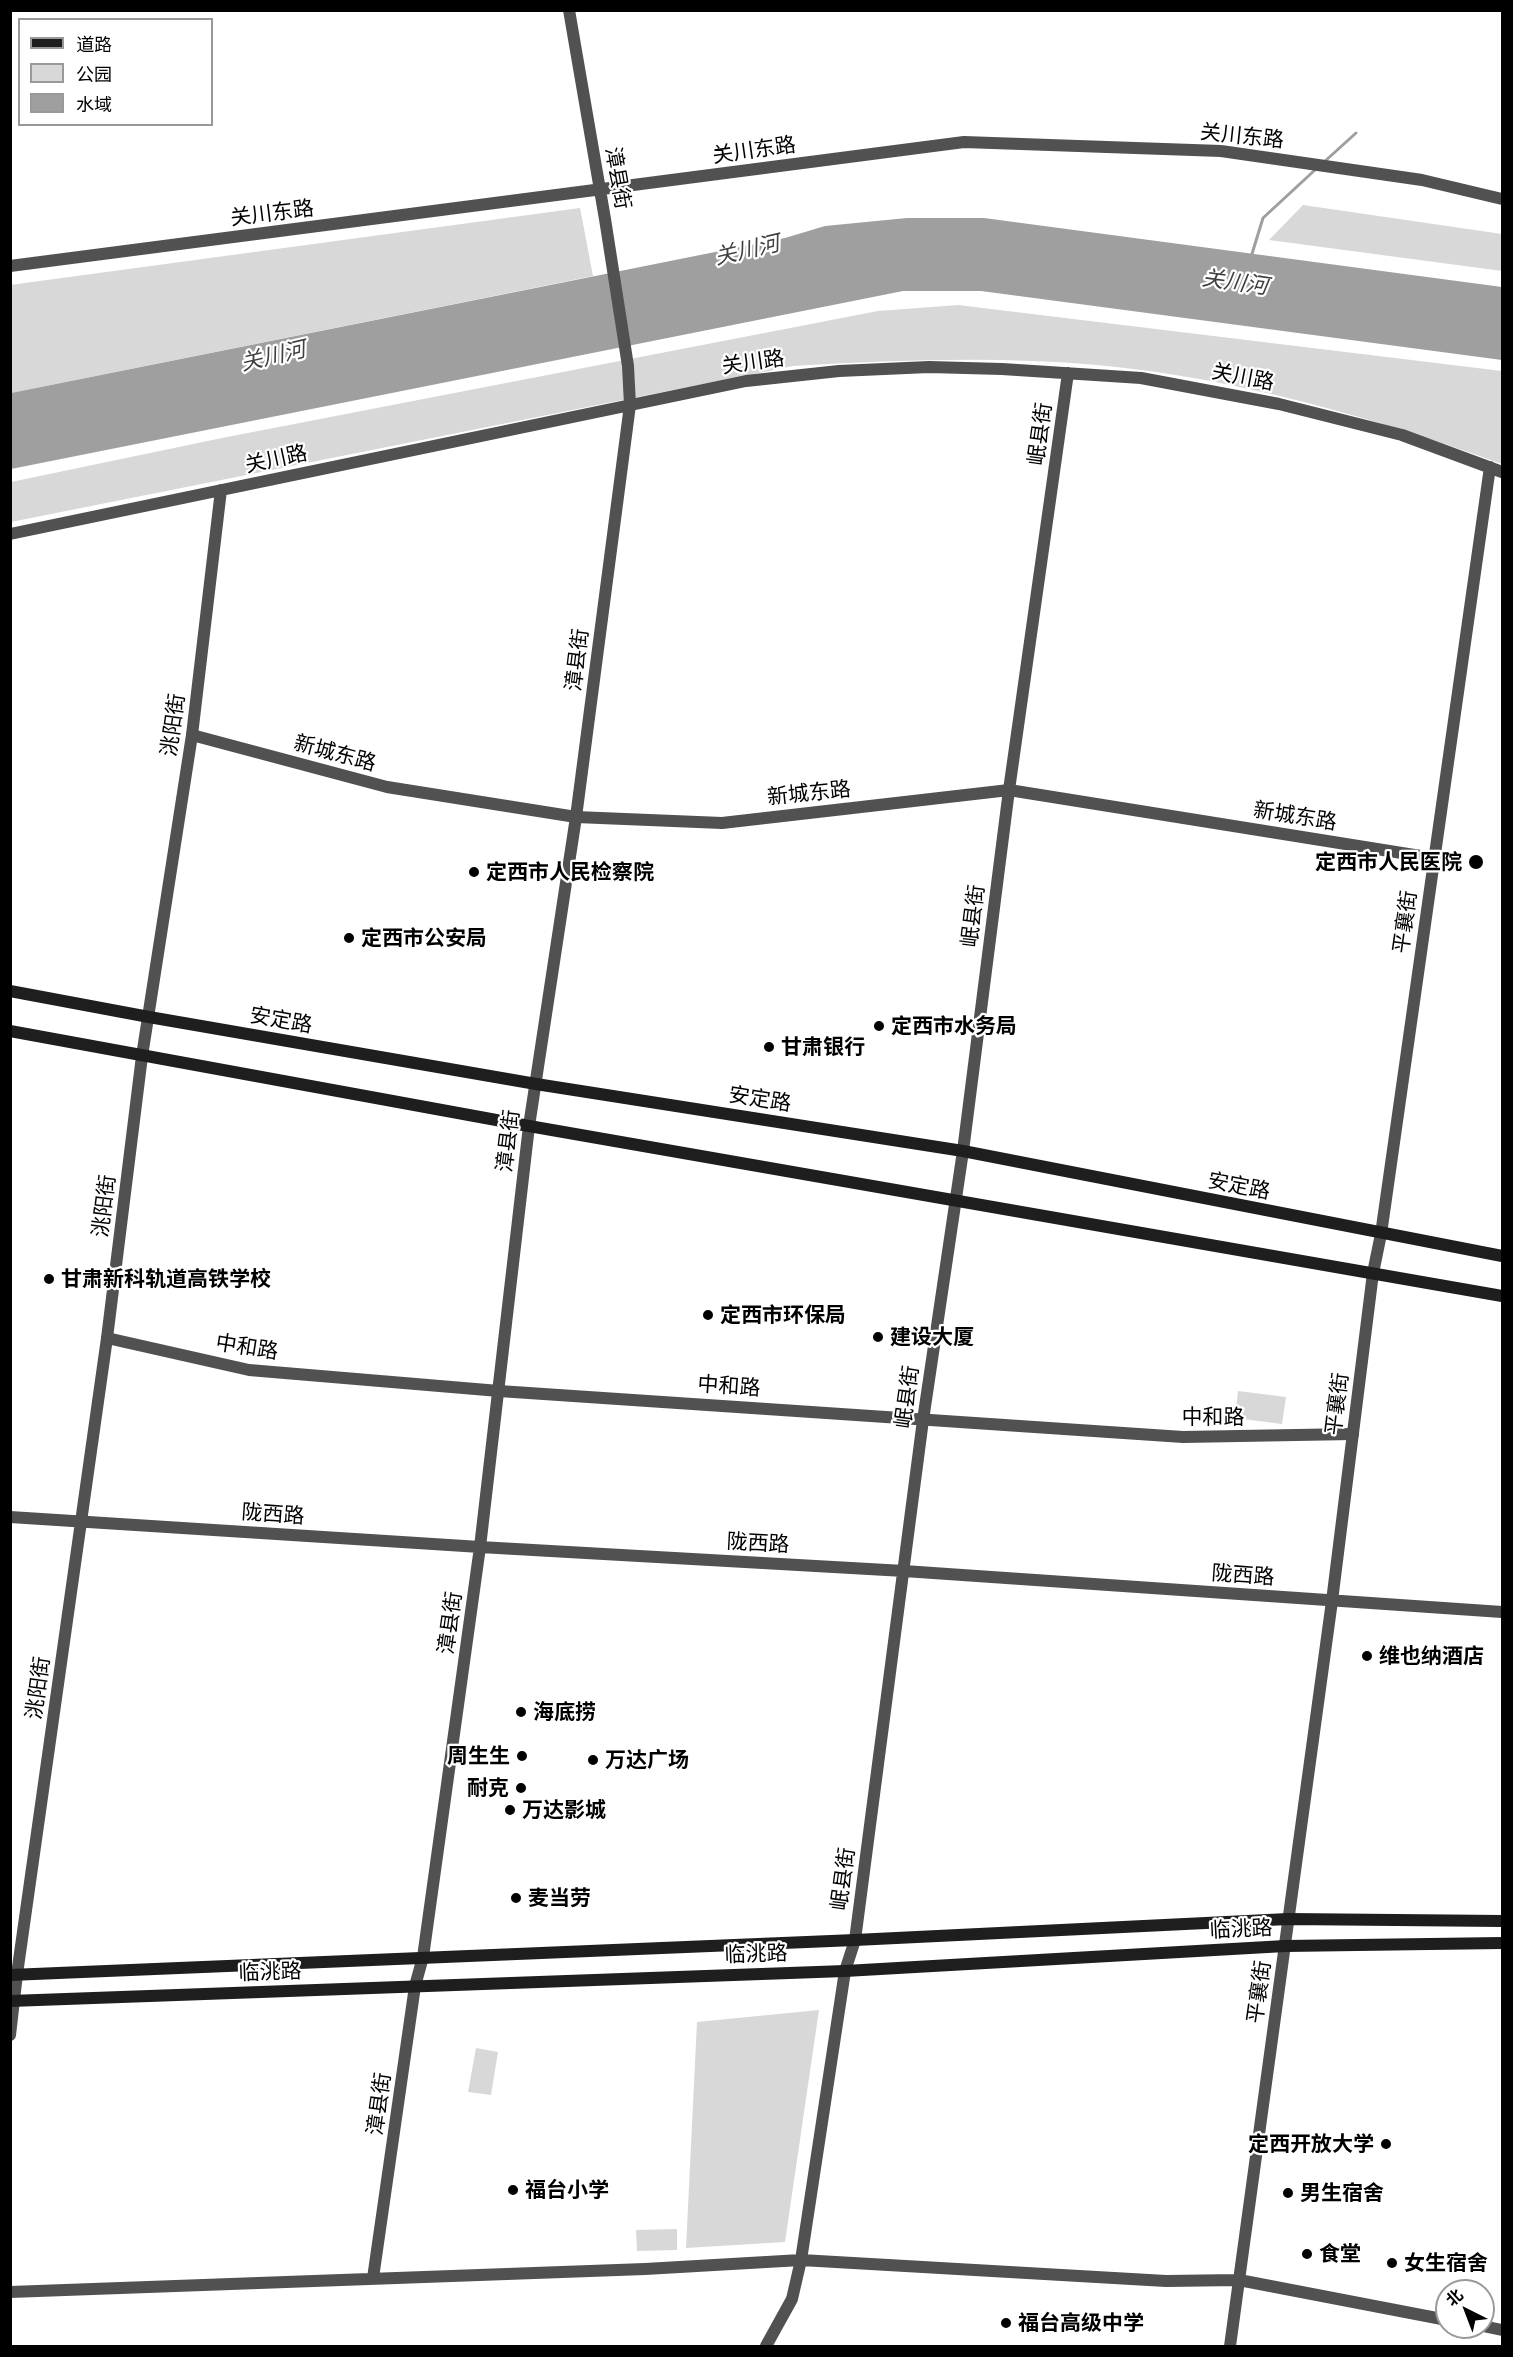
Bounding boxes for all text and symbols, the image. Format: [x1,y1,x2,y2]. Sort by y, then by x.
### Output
legend [18,18,213,126]
text: 道路 [76,34,112,54]
text: 公园 [76,64,112,84]
text: 水域 [76,94,112,114]
street label: 关川东路 [1199,119,1285,153]
street label: 关川东路 [711,132,797,168]
street label: 漳县街 [600,145,636,211]
street label: 关川东路 [229,195,315,231]
water label: 关川河 [712,230,782,270]
water label: 关川河 [1200,264,1270,300]
water label: 关川河 [238,336,308,376]
street label: 关川路 [720,345,786,379]
street label: 关川路 [1210,359,1276,395]
street label: 岷县街 [1023,401,1057,467]
street label: 关川路 [243,440,309,478]
street label: 漳县街 [561,627,593,693]
street label: 洮阳街 [156,692,190,758]
street label: 新城东路 [291,730,379,776]
street label: 新城东路 [766,776,852,810]
street label: 新城东路 [1252,797,1338,835]
place label: 定西市人民医院 [1315,849,1462,875]
marker: 定西市人民医院 [1467,853,1485,871]
place label: 定西市人民检察院 [486,859,654,885]
marker: 定西市人民检察院 [467,865,481,879]
street label: 岷县街 [957,883,989,949]
street label: 平襄街 [1388,889,1422,955]
place label: 定西市公安局 [361,925,487,951]
marker: 定西市公安局 [342,931,356,945]
street label: 安定路 [248,1002,314,1038]
place label: 定西市水务局 [891,1013,1017,1039]
marker: 定西市水务局 [872,1019,886,1033]
place label: 甘肃银行 [781,1034,865,1060]
marker: 甘肃银行 [762,1040,776,1054]
street label: 安定路 [727,1082,793,1116]
street label: 漳县街 [492,1108,524,1174]
street label: 安定路 [1206,1168,1272,1204]
street label: 洮阳街 [88,1173,120,1239]
place label: 甘肃新科轨道高铁学校 [61,1266,271,1292]
marker: 甘肃新科轨道高铁学校 [42,1272,56,1286]
place label: 定西市环保局 [720,1302,846,1328]
marker: 定西市环保局 [701,1308,715,1322]
place label: 建设大厦 [890,1324,974,1350]
street label: 中和路 [214,1330,280,1364]
marker: 建设大厦 [871,1330,885,1344]
street label: 岷县街 [890,1364,924,1430]
street label: 中和路 [697,1371,761,1401]
street label: 平襄街 [1321,1371,1353,1437]
street label: 中和路 [1182,1404,1244,1430]
street label: 陇西路 [241,1499,305,1529]
street label: 陇西路 [726,1529,790,1557]
street label: 陇西路 [1211,1560,1275,1590]
street label: 漳县街 [433,1590,467,1656]
place label: 维也纳酒店 [1379,1643,1484,1669]
marker: 维也纳酒店 [1360,1649,1374,1663]
street label: 洮阳街 [21,1655,55,1721]
place label: 海底捞 [533,1699,596,1725]
marker: 海底捞 [514,1705,528,1719]
place label: 周生生 [447,1743,510,1769]
place label: 万达广场 [605,1747,689,1773]
marker: 周生生 [515,1749,529,1763]
marker: 万达广场 [586,1753,600,1767]
place label: 耐克 [467,1775,509,1801]
marker: 耐克 [514,1781,528,1795]
place label: 万达影城 [522,1797,606,1823]
marker: 万达影城 [503,1803,517,1817]
street label: 岷县街 [826,1846,860,1912]
place label: 麦当劳 [528,1885,591,1911]
marker: 麦当劳 [509,1891,523,1905]
street label: 临洮路 [1209,1915,1273,1943]
street label: 临洮路 [724,1940,788,1968]
street label: 临洮路 [238,1958,302,1986]
street label: 平襄街 [1242,1959,1276,2025]
street label: 漳县街 [362,2071,396,2137]
place label: 定西开放大学 [1248,2131,1374,2157]
marker: 定西开放大学 [1379,2137,1393,2151]
place label: 福台小学 [525,2177,609,2203]
place label: 男生宿舍 [1300,2180,1384,2206]
marker: 福台小学 [506,2183,520,2197]
marker: 男生宿舍 [1281,2186,1295,2200]
place label: 食堂 [1319,2241,1361,2267]
marker: 食堂 [1300,2247,1314,2261]
place label: 女生宿舍 [1404,2250,1488,2276]
marker: 女生宿舍 [1385,2256,1399,2270]
north arrow [1435,2279,1495,2339]
text: 北 [1442,2285,1466,2309]
place label: 福台高级中学 [1018,2310,1144,2336]
marker: 福台高级中学 [999,2316,1013,2330]

